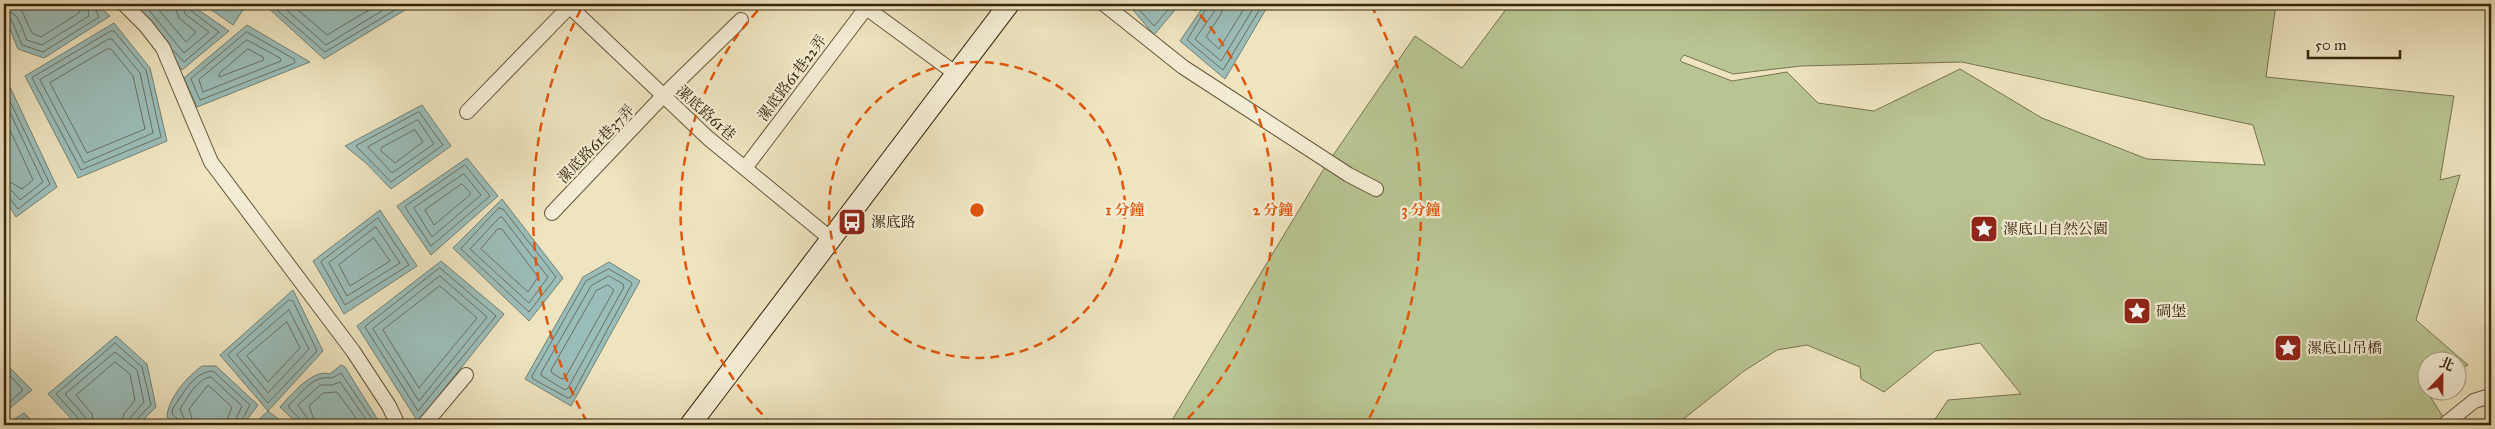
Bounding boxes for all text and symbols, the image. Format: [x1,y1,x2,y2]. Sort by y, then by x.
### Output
scale bar [2308,28,2400,60]
street label: 漯底路61巷22弄 [754,31,830,125]
text: 50 m [2315,36,2347,54]
street label: 漯底路61巷 [673,82,739,144]
street label: 漯底路61巷37弄 [554,101,638,187]
centre of rings [968,201,986,219]
text: 1 分鐘 [1105,201,1145,219]
text: 2 分鐘 [1253,201,1293,219]
text: 3 分鐘 [1401,201,1441,220]
bus stop icon: 漯底路 [837,207,867,237]
place label: 漯底路 [871,213,916,231]
place icon: 漯底山自然公園 [1969,214,1999,244]
place label: 漯底山自然公園 [2003,220,2108,238]
place icon: 碉堡 [2122,296,2152,326]
place label: 碉堡 [2156,302,2186,320]
place icon: 漯底山吊橋 [2273,333,2303,363]
place label: 漯底山吊橋 [2307,339,2382,357]
north arrow [2418,352,2468,402]
text: 北 [2437,354,2456,375]

